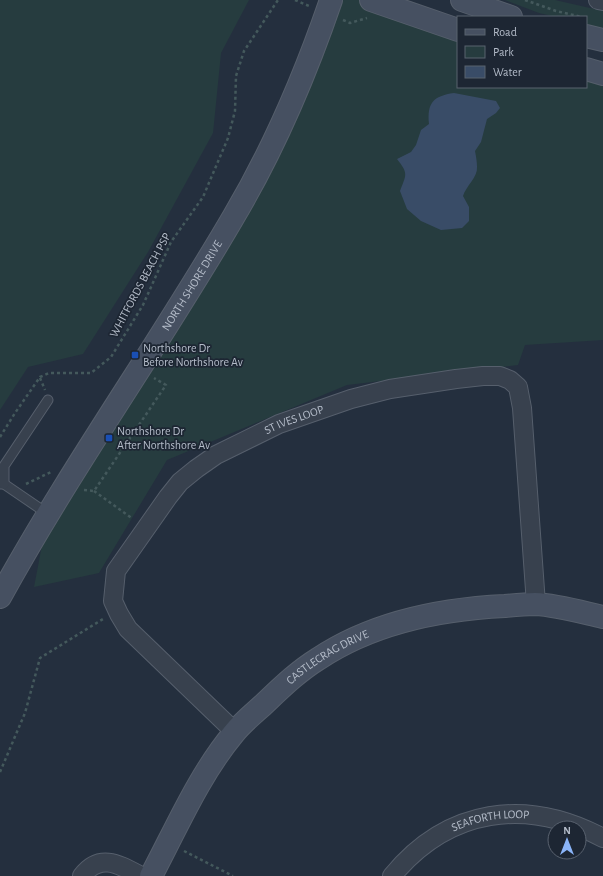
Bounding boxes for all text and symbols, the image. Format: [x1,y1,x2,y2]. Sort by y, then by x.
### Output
legend [457,16,587,88]
text: Road [493,26,517,38]
text: Park [493,46,514,58]
text: Water [493,66,522,78]
street label: WHITFORDS BEACH PSP [107,231,173,339]
street label: NORTH SHORE DRIVE [160,238,224,333]
place label: Northshore Dr Before Northshore Av [143,342,243,368]
marker: Northshore Dr Before Northshore Av [130,350,140,360]
street label: ST IVES LOOP [262,403,325,436]
place label: Northshore Dr After Northshore Av [117,425,210,451]
marker: Northshore Dr After Northshore Av [104,433,114,443]
street label: CASTLECRAG DRIVE [284,628,370,686]
street label: SEAFORTH LOOP [449,808,530,834]
north arrow [547,820,587,860]
text: N [563,825,571,836]

